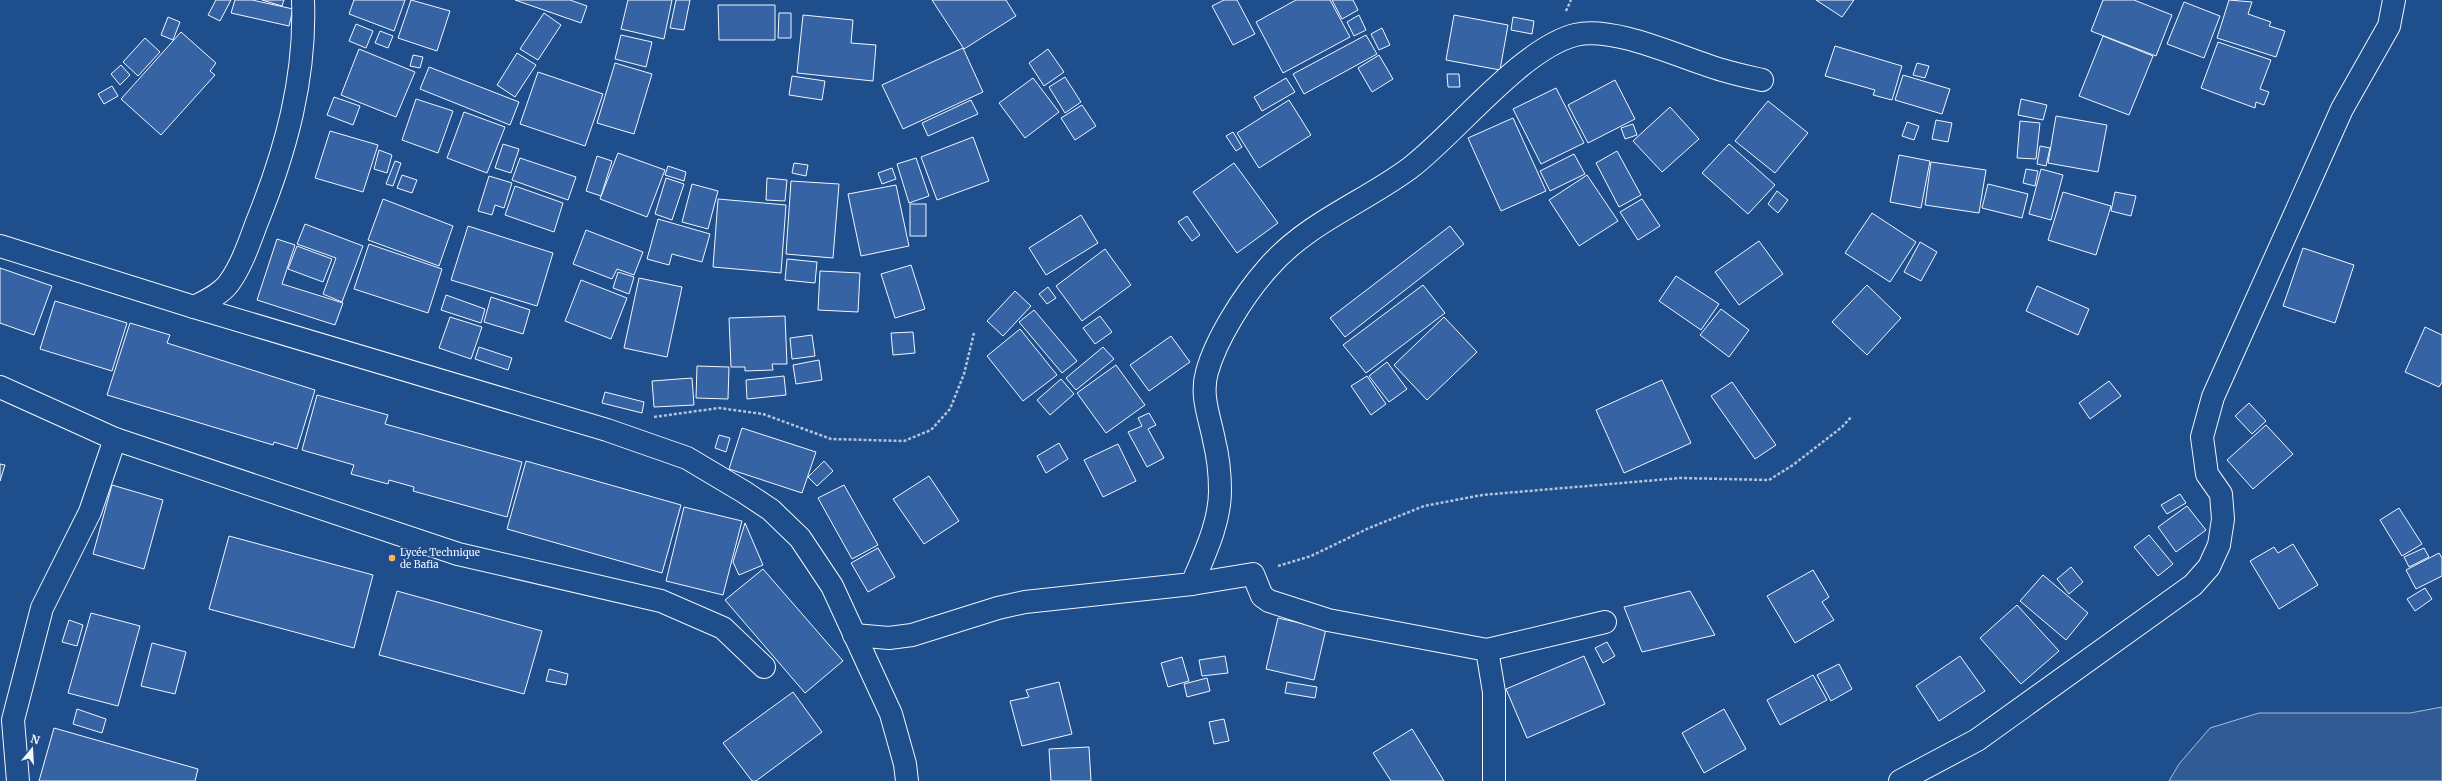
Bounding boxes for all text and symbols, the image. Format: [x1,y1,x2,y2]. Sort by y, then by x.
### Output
place label: Lycée Technique de Bafia [400,546,480,571]
marker: Lycée Technique de Bafia [387,553,397,563]
north arrow [12,729,52,769]
text: N [29,731,42,748]

